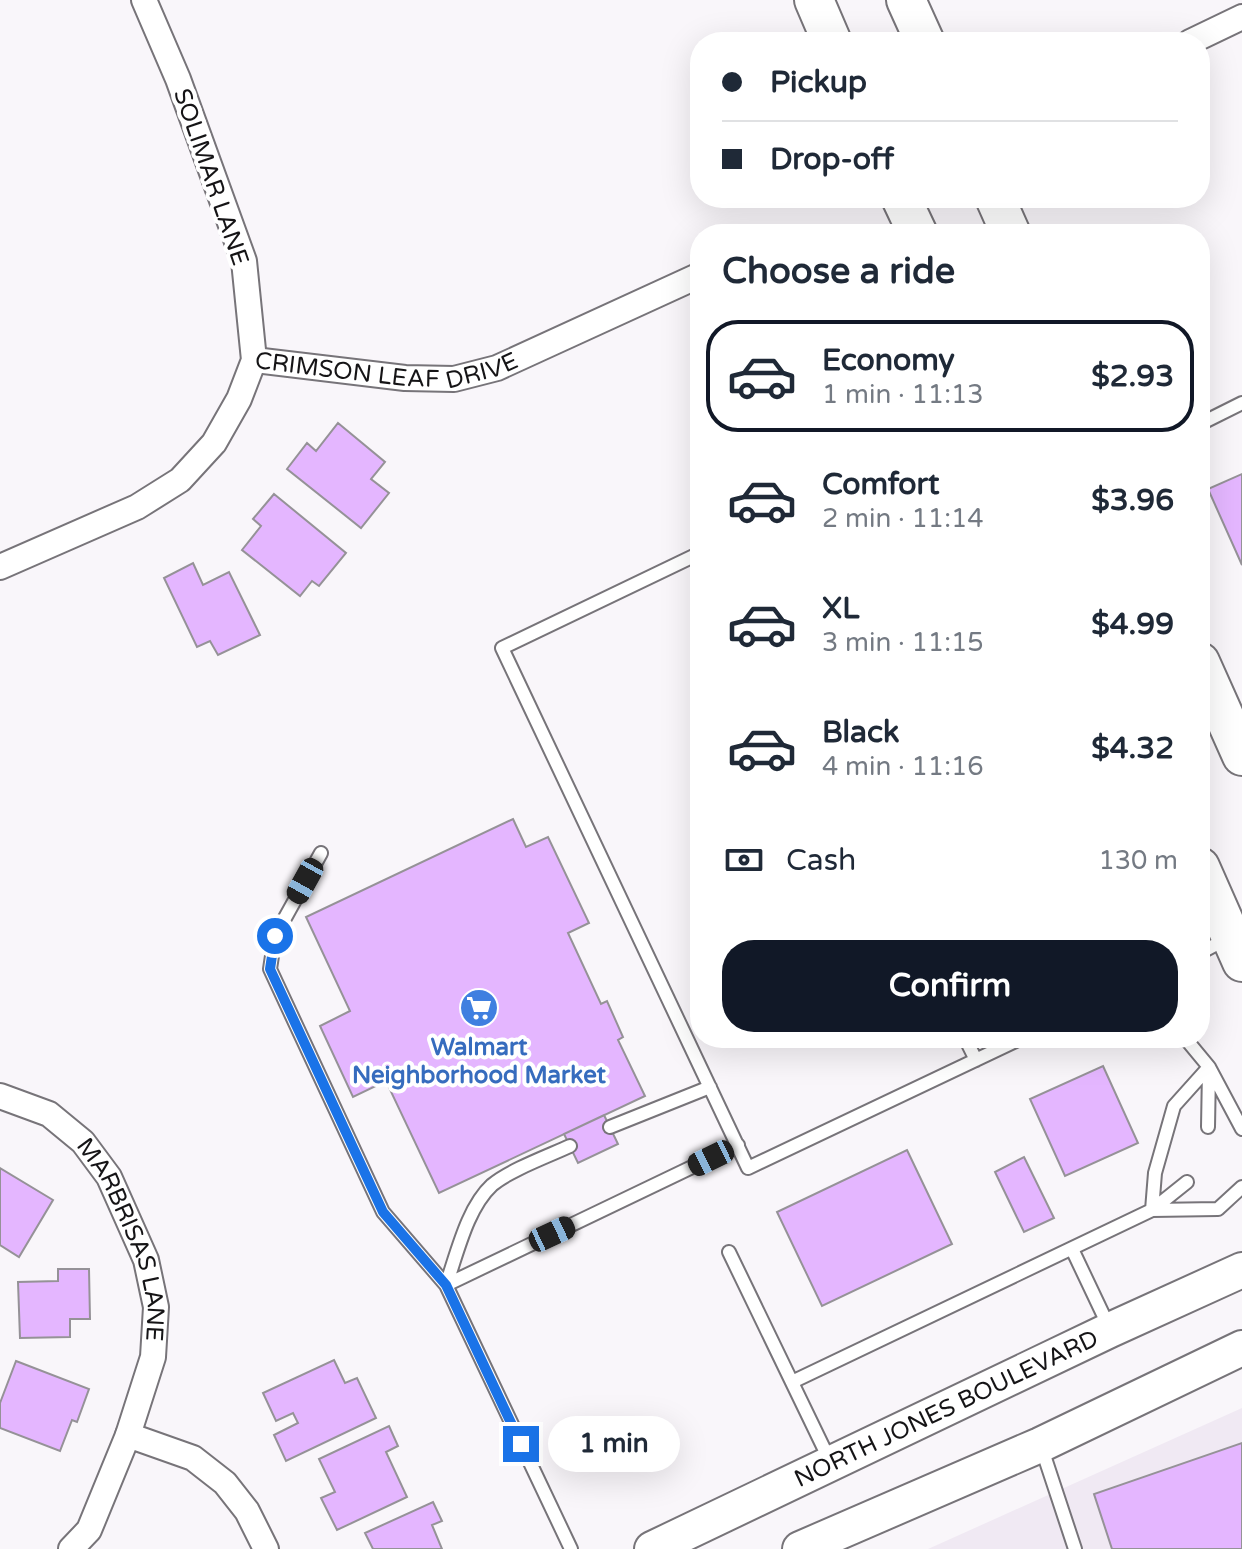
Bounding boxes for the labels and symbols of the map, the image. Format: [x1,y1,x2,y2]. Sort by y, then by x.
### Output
street label: SOLIMAR LANE [167,85,255,269]
street label: CRIMSON LEAF DRIVE [254,346,522,395]
car [283,854,327,908]
route start [257,918,293,954]
supermarket icon: Walmart Neighborhood Market [458,987,500,1029]
place label: Walmart Neighborhood Market [352,1033,607,1090]
street label: MARBRISAS LANE [71,1132,170,1342]
car [684,1137,738,1179]
car [525,1213,579,1255]
street label: NORTH JONES BOULEVARD [789,1323,1103,1493]
callout: 1 min [549,1416,681,1472]
route end [503,1426,539,1462]

